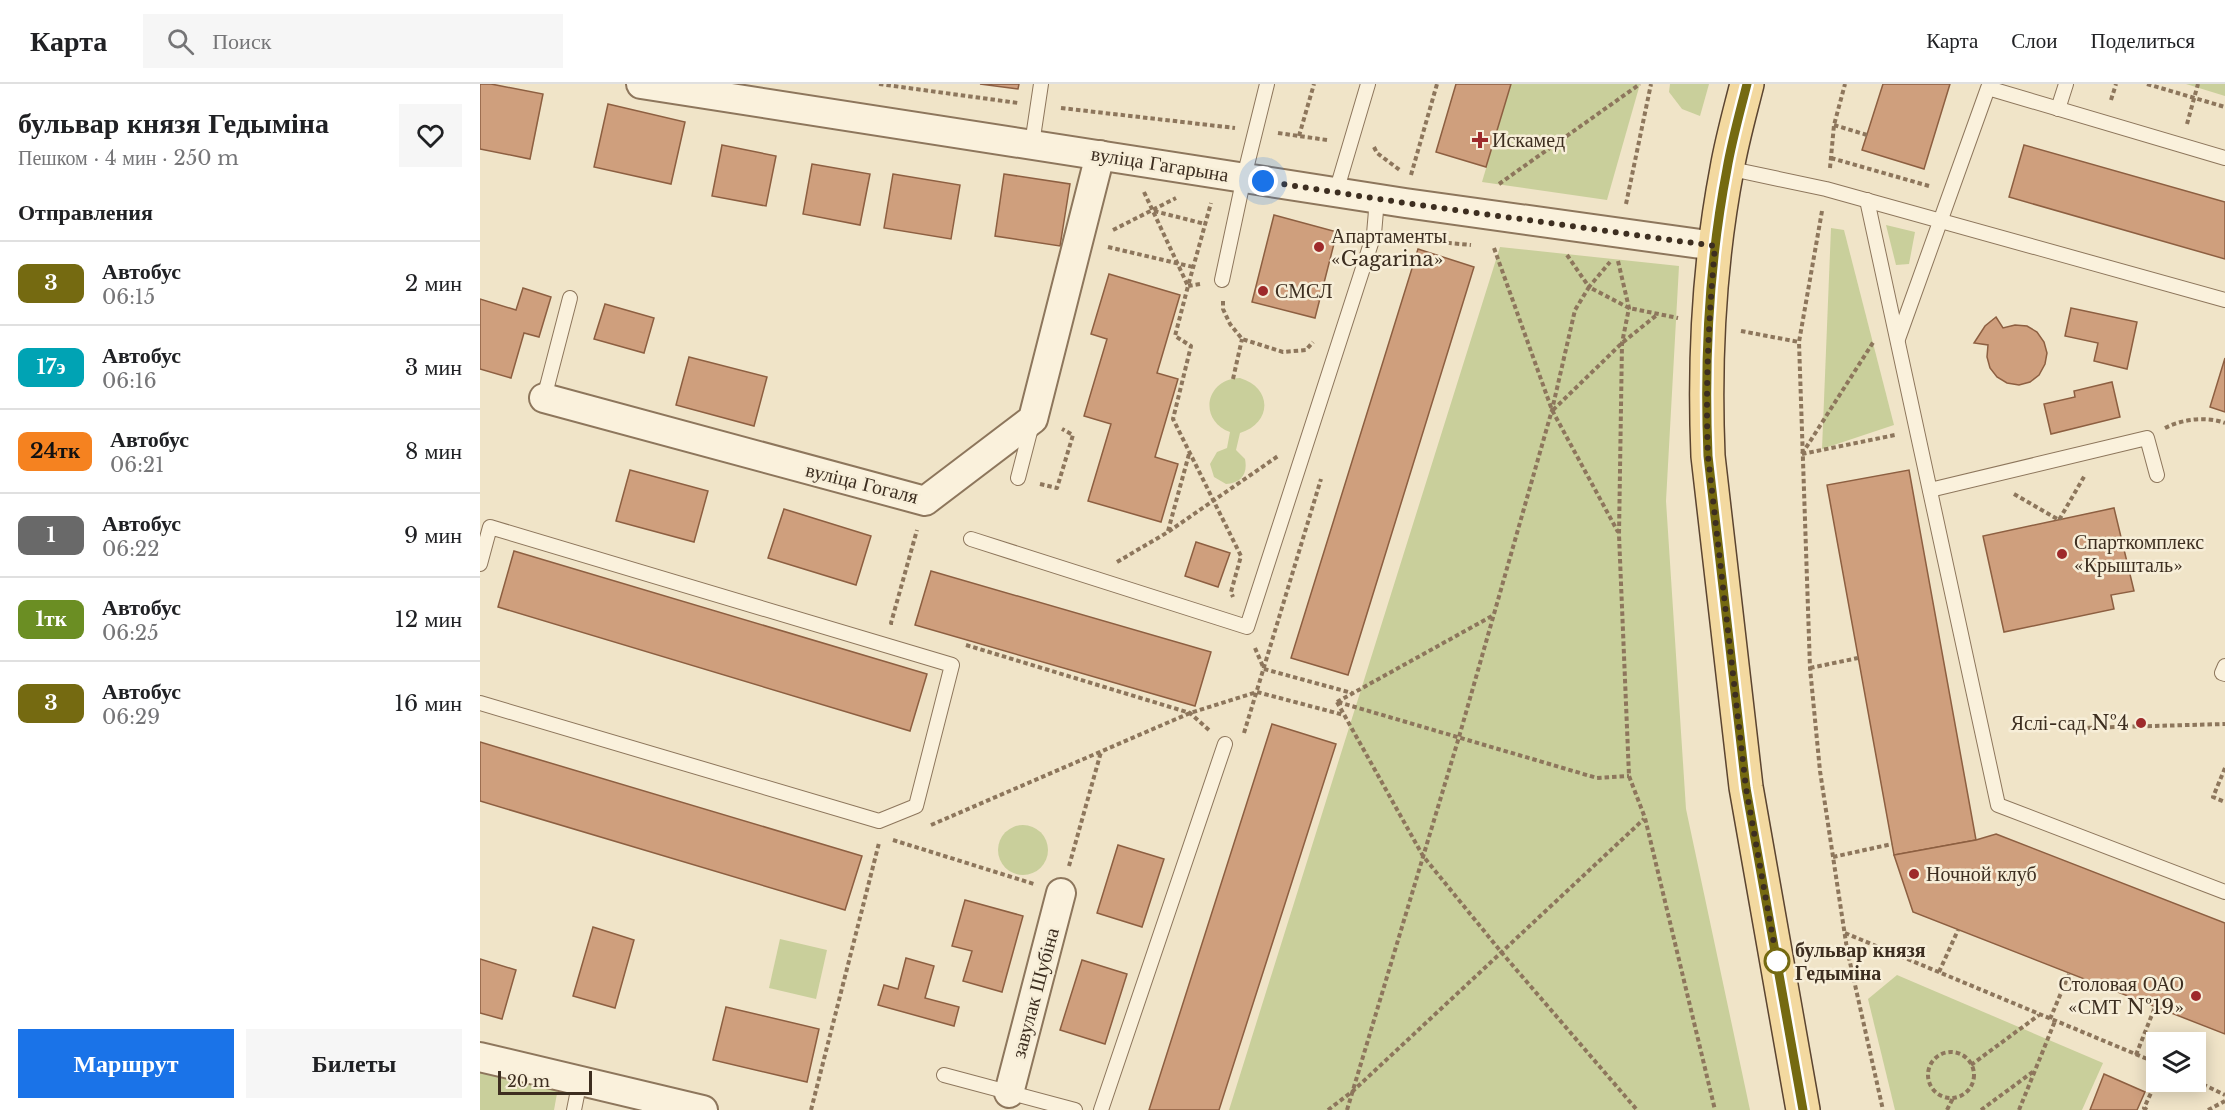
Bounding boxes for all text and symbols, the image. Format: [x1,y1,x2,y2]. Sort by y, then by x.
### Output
search box [143,14,563,68]
text: Карта [30,24,107,59]
icon: search [164,25,197,58]
text: Поиск [212,28,271,55]
text: Карта [1926,28,1978,54]
text: Слои [2011,28,2057,54]
text: Поделиться [2090,28,2195,54]
button: heart [399,104,462,167]
text: бульвар князя Гедыміна [18,106,329,141]
place label: Искамед [1492,128,1565,152]
marker: Искамед [1473,133,1487,147]
street label: вуліца Гагарына [1090,141,1231,187]
text: Пешком · 4 мин · 250 m [18,146,239,170]
your location [1248,166,1278,196]
text: Отправления [18,199,153,226]
place label: Апартаменты «Gagarina» [1331,224,1447,271]
marker: Апартаменты «Gagarina» [1312,240,1326,254]
text: Автобус [102,258,181,285]
text: 3 [44,270,58,296]
text: 2 мин [405,270,462,297]
place label: СМСЛ [1275,279,1333,303]
marker: СМСЛ [1256,284,1270,298]
text: 06:15 [102,285,155,309]
text: Автобус [102,342,181,369]
text: 17э [36,354,66,380]
text: 3 мин [405,354,462,381]
text: 06:16 [102,369,157,393]
text: Автобус [110,426,189,453]
text: 24тк [30,438,80,464]
text: 8 мин [405,438,462,465]
text: 06:21 [110,453,164,477]
street label: вуліца Гогаля [803,457,921,509]
text: Автобус [102,510,181,537]
text: 1 [46,522,56,548]
text: 9 мин [404,522,462,549]
place label: Спарткомплекс «Крышталь» [2074,530,2204,577]
text: 06:22 [102,537,159,561]
marker: Спарткомплекс «Крышталь» [2055,547,2069,561]
text: Автобус [102,594,181,621]
text: 1тк [35,606,67,632]
text: 12 мин [395,606,462,633]
text: 06:25 [102,621,159,645]
text: Автобус [102,678,181,705]
text: 3 [44,690,58,716]
text: 16 мин [394,690,462,717]
text: 06:29 [102,705,160,729]
place label: Яслі-сад №4 [2011,711,2129,735]
marker: Яслі-сад №4 [2134,716,2148,730]
place label: Ночной клуб [1926,862,2037,886]
marker: Ночной клуб [1907,867,1921,881]
street label: завулак Шубіна [1006,925,1064,1061]
place label: бульвар князя Гедыміна [1795,938,1926,985]
marker: бульвар князя Гедыміна [1764,948,1790,974]
place label: Столовая ОАО «СМТ №19» [2058,972,2184,1019]
marker: Столовая ОАО «СМТ №19» [2189,989,2203,1003]
button: Маршрут [18,1029,234,1098]
button: Билеты [246,1029,462,1098]
map controls [2146,1032,2206,1092]
button: layers [2146,1032,2206,1092]
scale bar [498,1068,592,1096]
text: 20 m [507,1071,550,1091]

